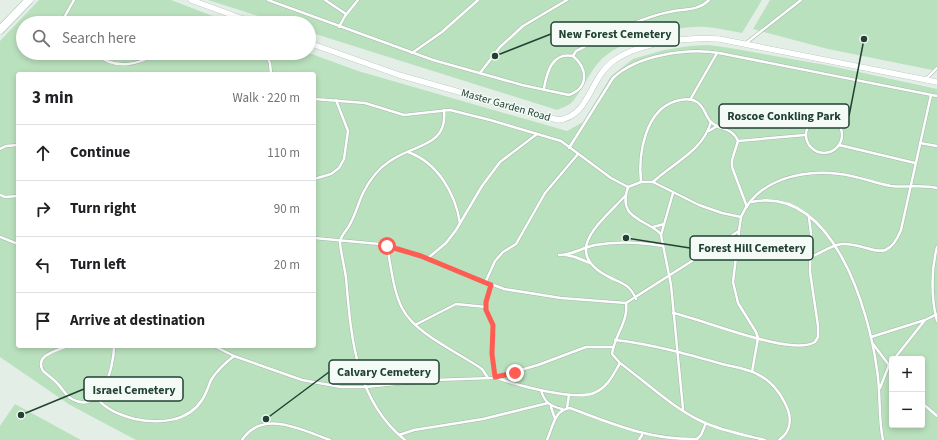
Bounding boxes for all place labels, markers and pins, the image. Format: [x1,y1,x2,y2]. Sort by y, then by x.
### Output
callout: New Forest Cemetery [551,22,679,46]
callout: Roscoe Conkling Park [719,104,849,128]
callout: Forest Hill Cemetery [690,236,813,260]
callout: Calvary Cemetery [329,360,439,384]
callout: Israel Cemetery [84,377,183,401]

